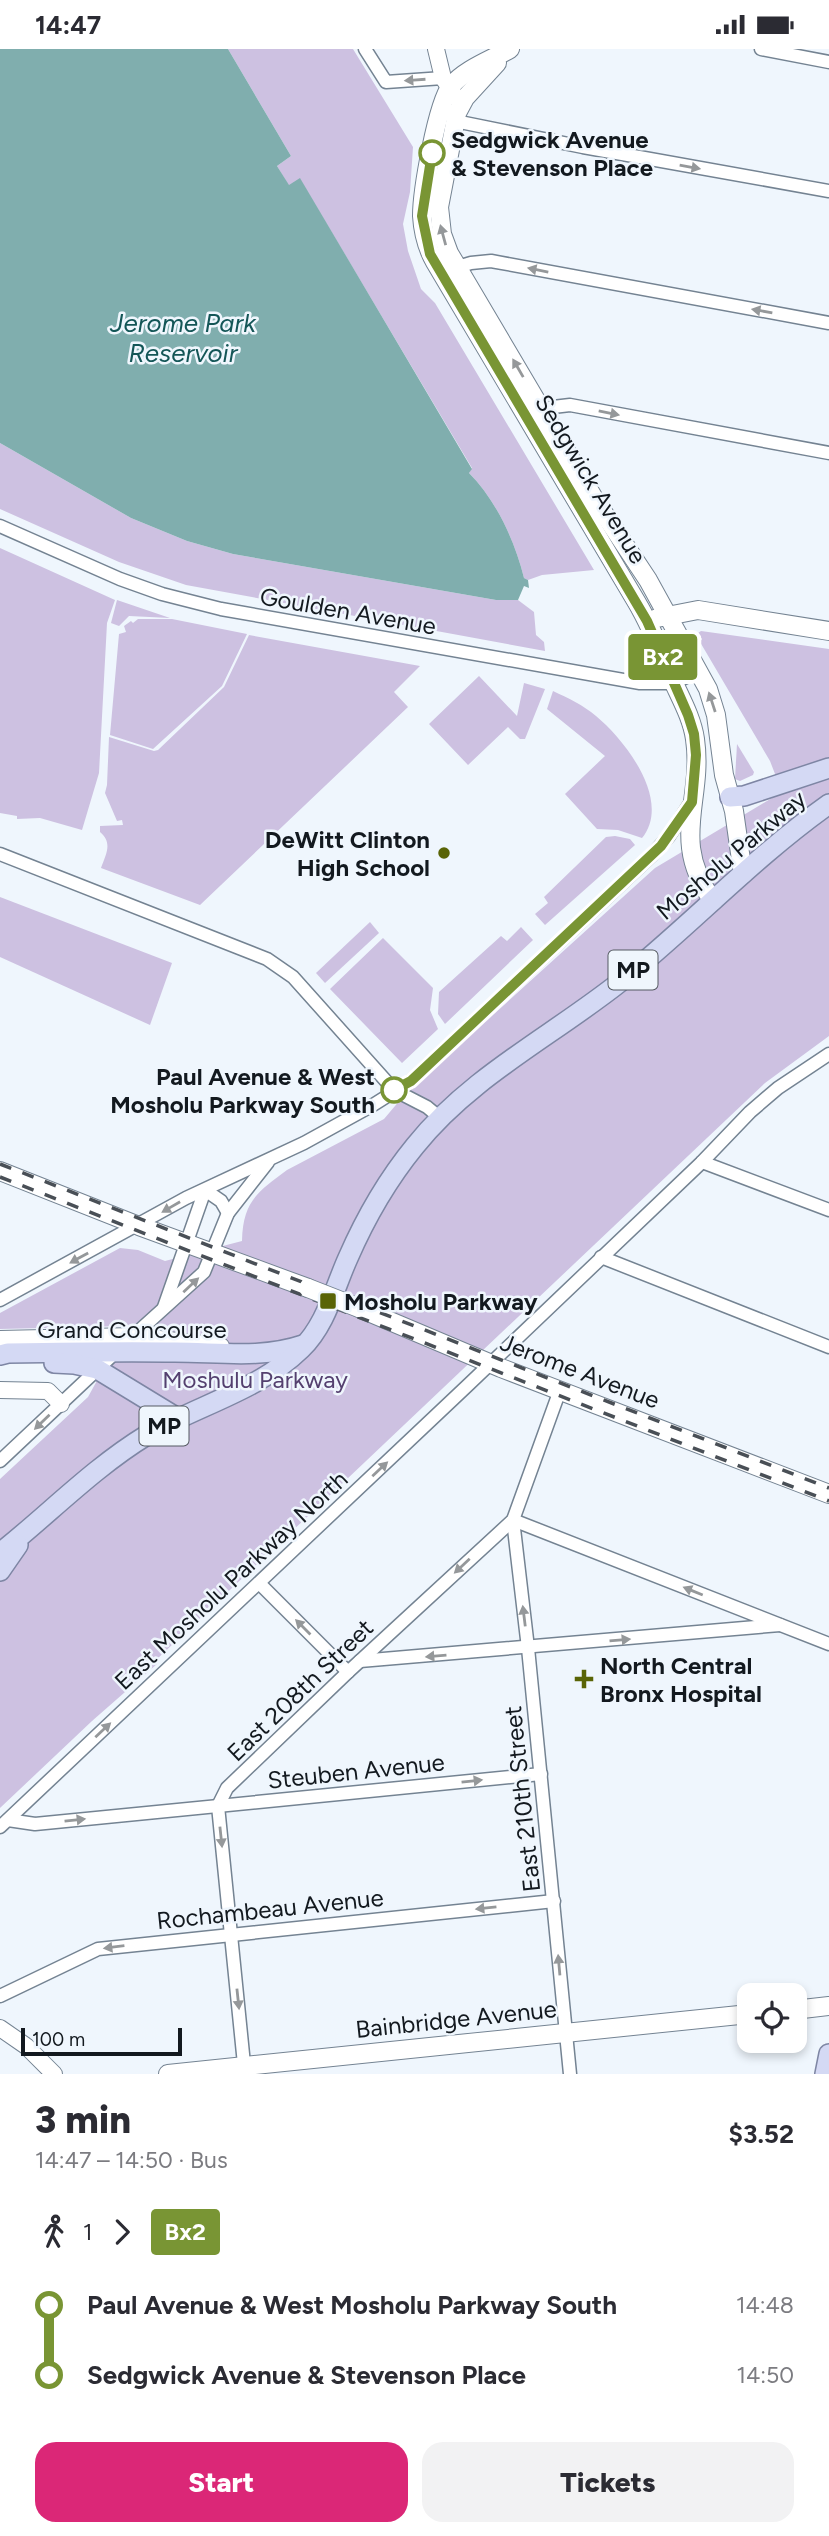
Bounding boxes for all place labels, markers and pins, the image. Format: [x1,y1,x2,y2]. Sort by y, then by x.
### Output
place label: Sedgwick Avenue & Stevenson Place [451,125,653,182]
marker: Sedgwick Avenue & Stevenson Place [419,140,445,166]
place label: DeWitt Clinton High School [265,825,430,882]
marker: DeWitt Clinton High School [436,845,452,861]
place label: Paul Avenue & West Mosholu Parkway South [110,1062,375,1119]
marker: Paul Avenue & West Mosholu Parkway South [381,1077,407,1103]
place label: Mosholu Parkway [344,1287,538,1316]
marker: Mosholu Parkway [318,1291,338,1311]
place label: North Central Bronx Hospital [600,1651,762,1708]
marker: North Central Bronx Hospital [574,1669,594,1689]

